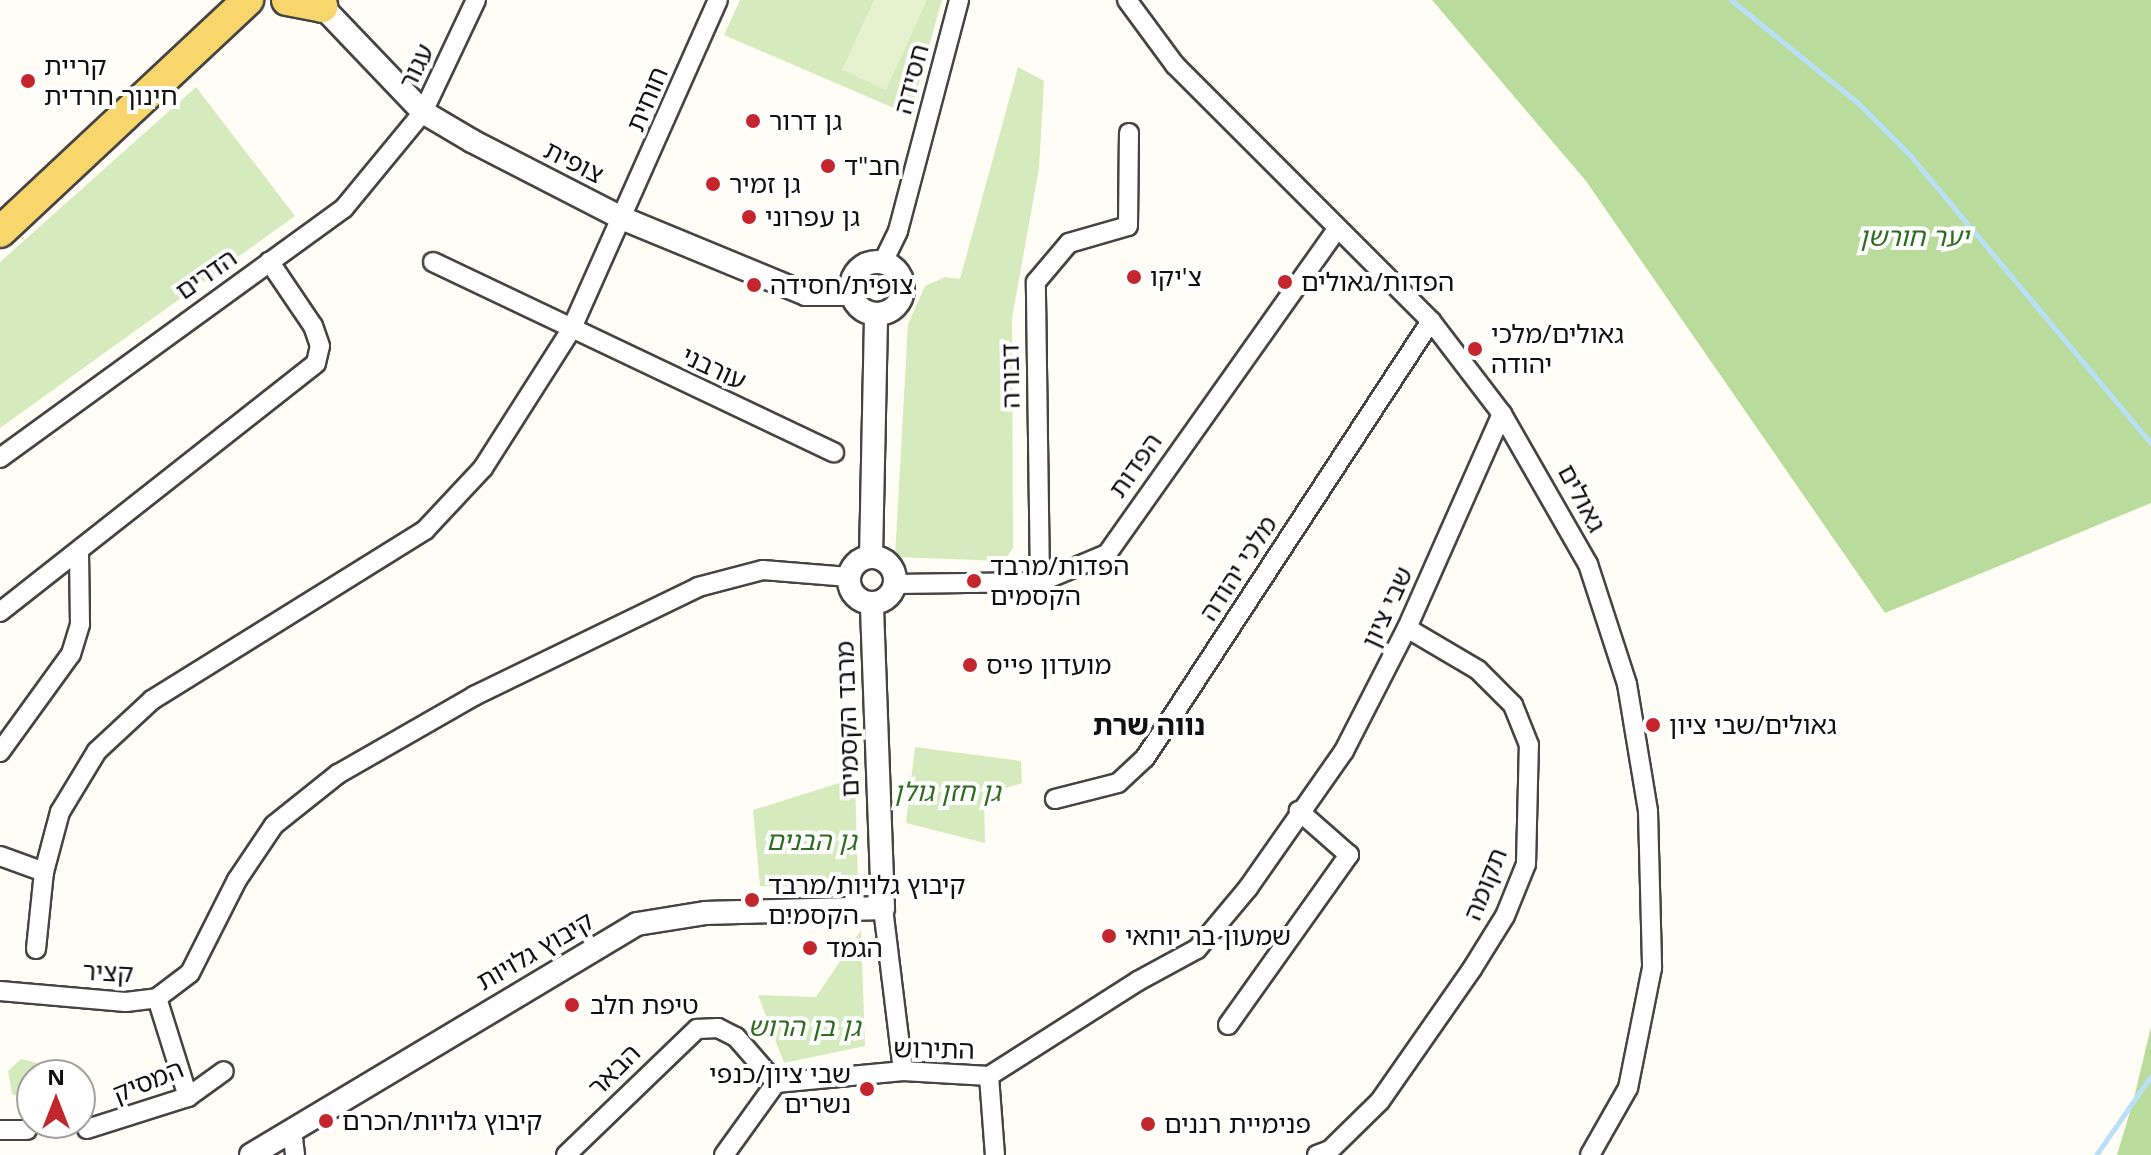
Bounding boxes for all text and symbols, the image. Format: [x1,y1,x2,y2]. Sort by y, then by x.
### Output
street label: עגור [392,38,440,94]
street label: חסידה [887,40,935,118]
place label: קריית חינוך חרדית [44,50,178,112]
street label: חוחית [620,62,674,136]
marker: קריית חינוך חרדית [19,72,37,90]
place label: גן דרור [769,105,842,137]
marker: גן דרור [744,112,762,130]
street label: צופית [539,134,609,190]
place label: חב"ד [844,150,900,182]
marker: חב"ד [819,157,837,175]
place label: גן זמיר [729,168,801,200]
marker: גן זמיר [704,175,722,193]
place label: גן עפרוני [765,201,860,233]
marker: גן עפרוני [740,208,758,226]
park label: יער חורשן [1859,221,1969,253]
street label: הדרים [169,242,243,306]
place label: צ'יקו [1150,261,1202,293]
place label: הפדות/גאולים [1301,266,1454,298]
marker: צ'יקו [1125,268,1143,286]
place label: צופית/חסידה [770,269,913,301]
marker: הפדות/גאולים [1276,273,1294,291]
marker: צופית/חסידה [745,276,763,294]
place label: גאולים/מלכי יהודה [1491,318,1624,380]
street label: עורבני [677,340,751,396]
marker: גאולים/מלכי יהודה [1466,340,1484,358]
street label: דבורה [994,343,1026,409]
street label: הפדות [1102,427,1168,503]
street label: גאולים [1551,459,1613,537]
street label: מלכי יהודה [1192,509,1284,627]
place label: הפדות/מרבד הקסמים [990,550,1130,612]
street label: שבי ציון [1355,561,1419,653]
marker: הפדות/מרבד הקסמים [965,572,983,590]
street label: מרבד הקסמים [829,640,865,798]
place label: מועדון פייס [986,649,1111,681]
marker: מועדון פייס [961,656,979,674]
district label: נווה שרת [1093,707,1205,741]
place label: גאולים/שבי ציון [1669,709,1837,741]
marker: גאולים/שבי ציון [1644,716,1662,734]
park label: גן חזן גולן [894,776,1000,808]
park label: גן הבנים [766,825,856,857]
street label: תקומה [1456,843,1514,925]
place label: קיבוץ גלויות/מרבד הקסמים [768,869,966,930]
marker: קיבוץ גלויות/מרבד הקסמים [743,891,761,909]
street label: קיבוץ גלויות [471,905,599,997]
place label: שמעון בר יוחאי [1125,920,1291,952]
marker: שמעון בר יוחאי [1100,927,1118,945]
place label: הגמד [826,932,883,964]
marker: הגמד [801,939,819,957]
street label: קציר [82,955,134,989]
place label: טיפת חלב [590,989,699,1021]
marker: טיפת חלב [561,994,583,1016]
park label: גן בן הרוש [748,1011,860,1043]
street label: התירוש [893,1033,975,1065]
street label: הבאר [581,1037,647,1103]
street label: המסיק [108,1053,188,1109]
place label: שבי ציון/כנפי נשרים [709,1058,851,1120]
north arrow [16,1059,96,1139]
text: N [47,1062,65,1091]
marker: שבי ציון/כנפי נשרים [858,1080,876,1098]
place label: קיבוץ גלויות/הכרם [342,1105,542,1137]
place label: פנימיית רננים [1164,1108,1311,1140]
marker: קיבוץ גלויות/הכרם [317,1112,335,1130]
marker: פנימיית רננים [1139,1115,1157,1133]

